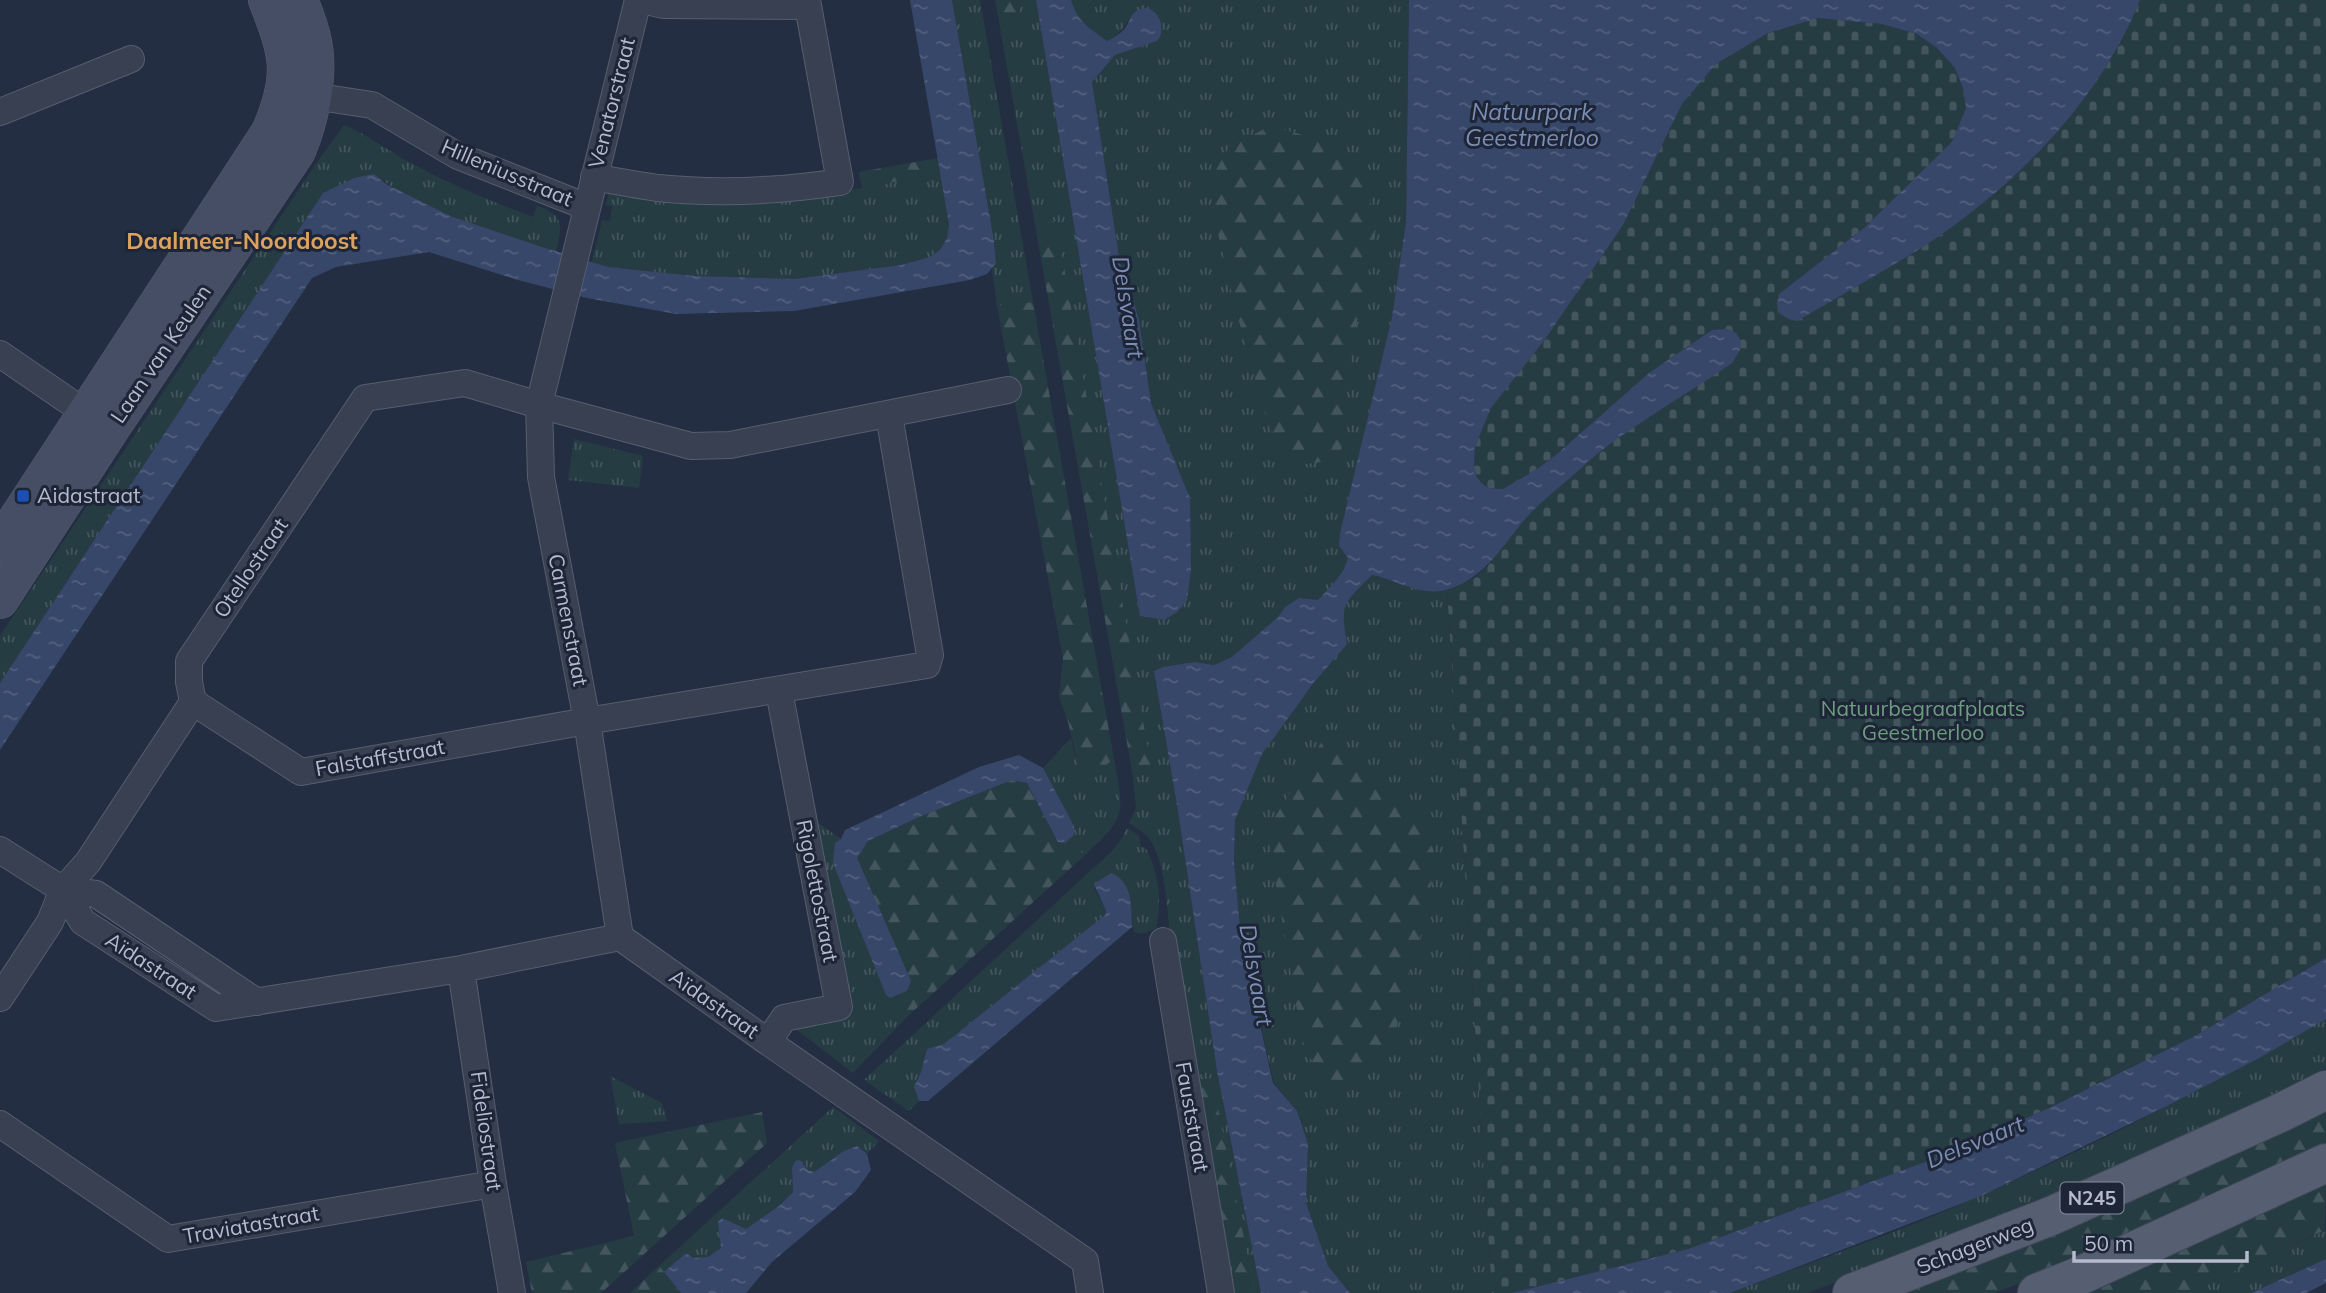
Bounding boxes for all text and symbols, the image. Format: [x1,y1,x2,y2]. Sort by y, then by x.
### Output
street label: Venatorstraat [582,34,640,171]
water label: Natuurpark Geestmerloo [1465,97,1599,152]
street label: Hilleniusstraat [438,133,577,211]
district label: Daalmeer-Noordoost [126,226,358,255]
water label: Delsvaart [1106,254,1151,361]
street label: Laan van Keulen [104,279,216,427]
place label: Aidastraat [37,482,140,508]
marker: Aidastraat [15,488,31,504]
street label: Otellostraat [207,513,293,622]
street label: Carmenstraat [543,551,595,688]
park label: Natuurbegraafplaats Geestmerloo [1821,695,2025,745]
street label: Falstaffstraat [313,733,446,781]
street label: Rigolettostraat [791,817,845,964]
water label: Delsvaart [1233,922,1280,1029]
street label: Aïdastraat [101,926,202,1004]
street label: Aïdastraat [665,963,764,1043]
street label: Fauststraat [1171,1060,1215,1174]
street label: Fideliostraat [466,1069,508,1192]
water label: Delsvaart [1922,1108,2029,1174]
road number: N245 [2060,1182,2124,1214]
street label: Traviatastraat [181,1199,321,1249]
street label: Schagerweg [1913,1211,2037,1279]
scale bar [2074,1220,2247,1264]
text: 50 m [2084,1230,2133,1256]

